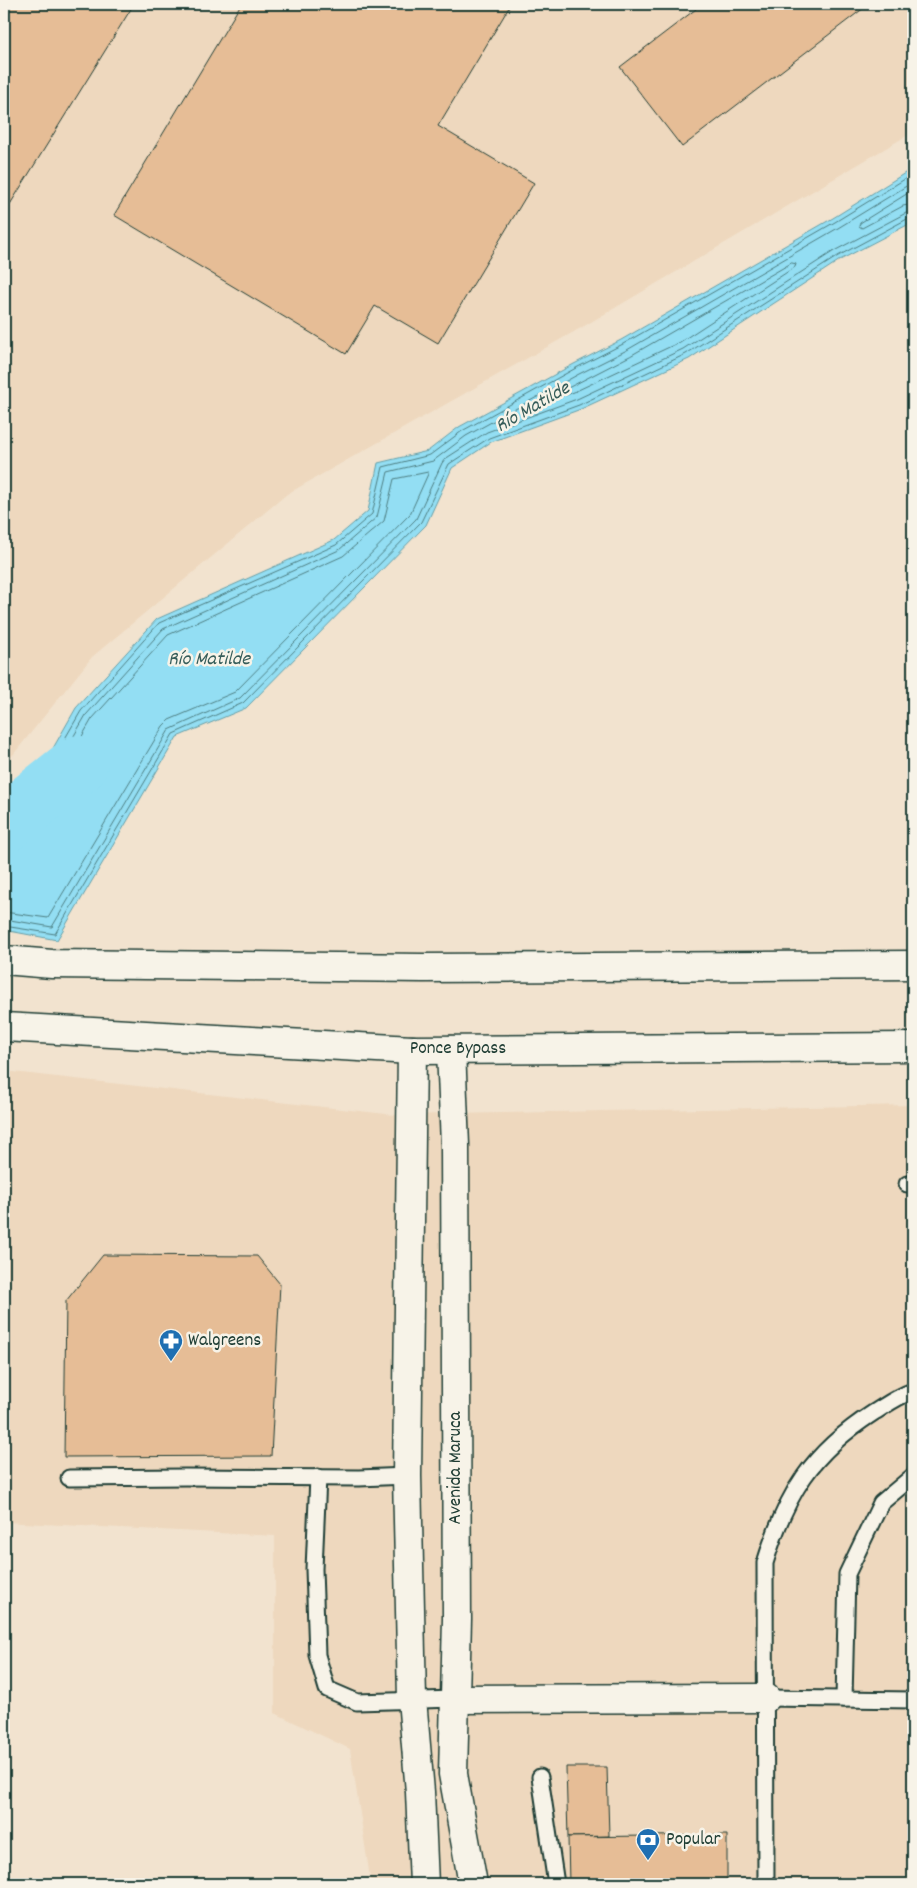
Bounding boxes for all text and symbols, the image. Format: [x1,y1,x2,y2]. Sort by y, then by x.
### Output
water label: Río Matilde [490,375,577,441]
water label: Río Matilde [168,646,251,674]
street label: Ponce Bypass [410,1036,506,1063]
pharmacy icon: Walgreens [158,1328,184,1362]
place label: Walgreens [188,1328,261,1355]
street label: Avenida Maruca [443,1410,470,1524]
bank icon: Popular [635,1827,661,1861]
place label: Popular [666,1827,721,1854]

